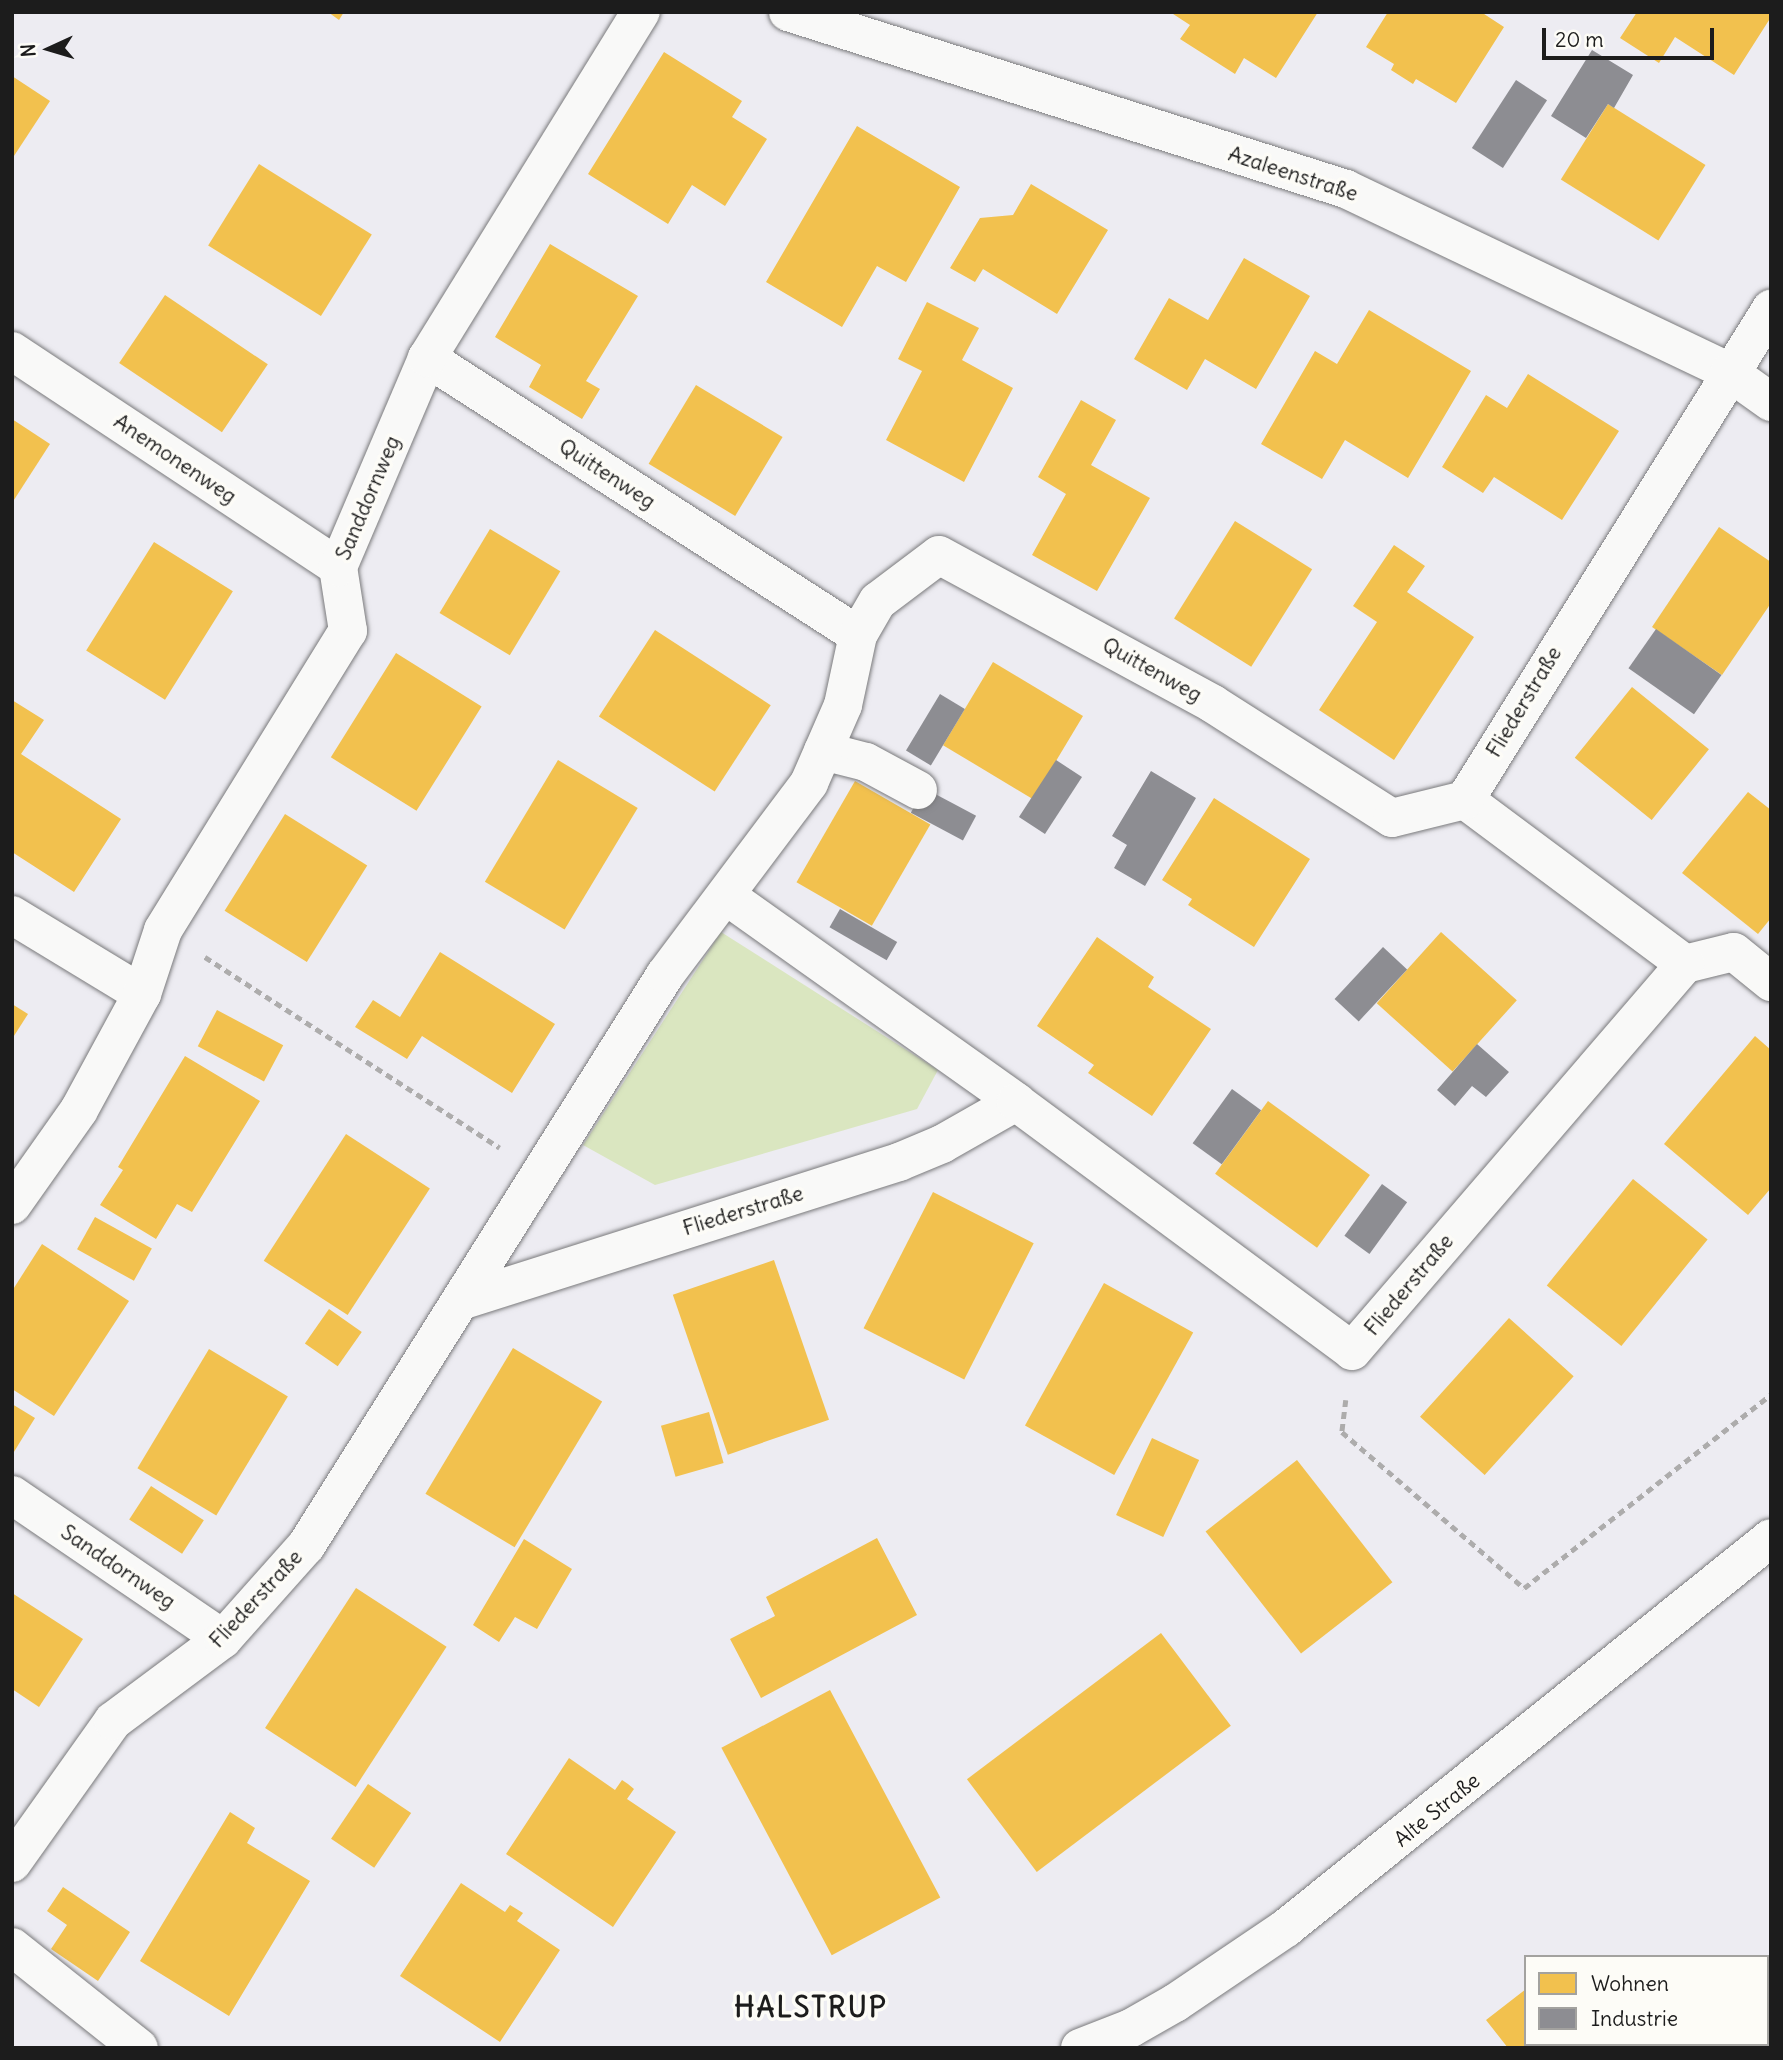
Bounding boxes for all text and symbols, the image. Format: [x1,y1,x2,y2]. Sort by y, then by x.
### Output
north arrow [14,14,84,84]
scale bar [1545,14,1716,58]
text: 20 m [1555,26,1604,53]
text: N [16,43,40,58]
street label: Azaleenstraße [1225,141,1361,207]
street label: Anemonenweg [109,409,241,509]
street label: Sanddornweg [331,432,405,564]
street label: Quittenweg [554,434,660,514]
street label: Quittenweg [1098,632,1206,708]
street label: Fliederstraße [1481,642,1567,762]
street label: Fliederstraße [680,1181,806,1241]
street label: Fliederstraße [1359,1229,1459,1341]
street label: Sanddornweg [56,1520,180,1614]
street label: Fliederstraße [204,1545,308,1653]
street label: Alte Straße [1389,1768,1485,1852]
legend [1524,1955,1769,2046]
text: Wohnen [1591,1970,1669,1997]
district label: HALSTRUP [735,1990,887,2024]
text: Industrie [1591,2005,1678,2032]

